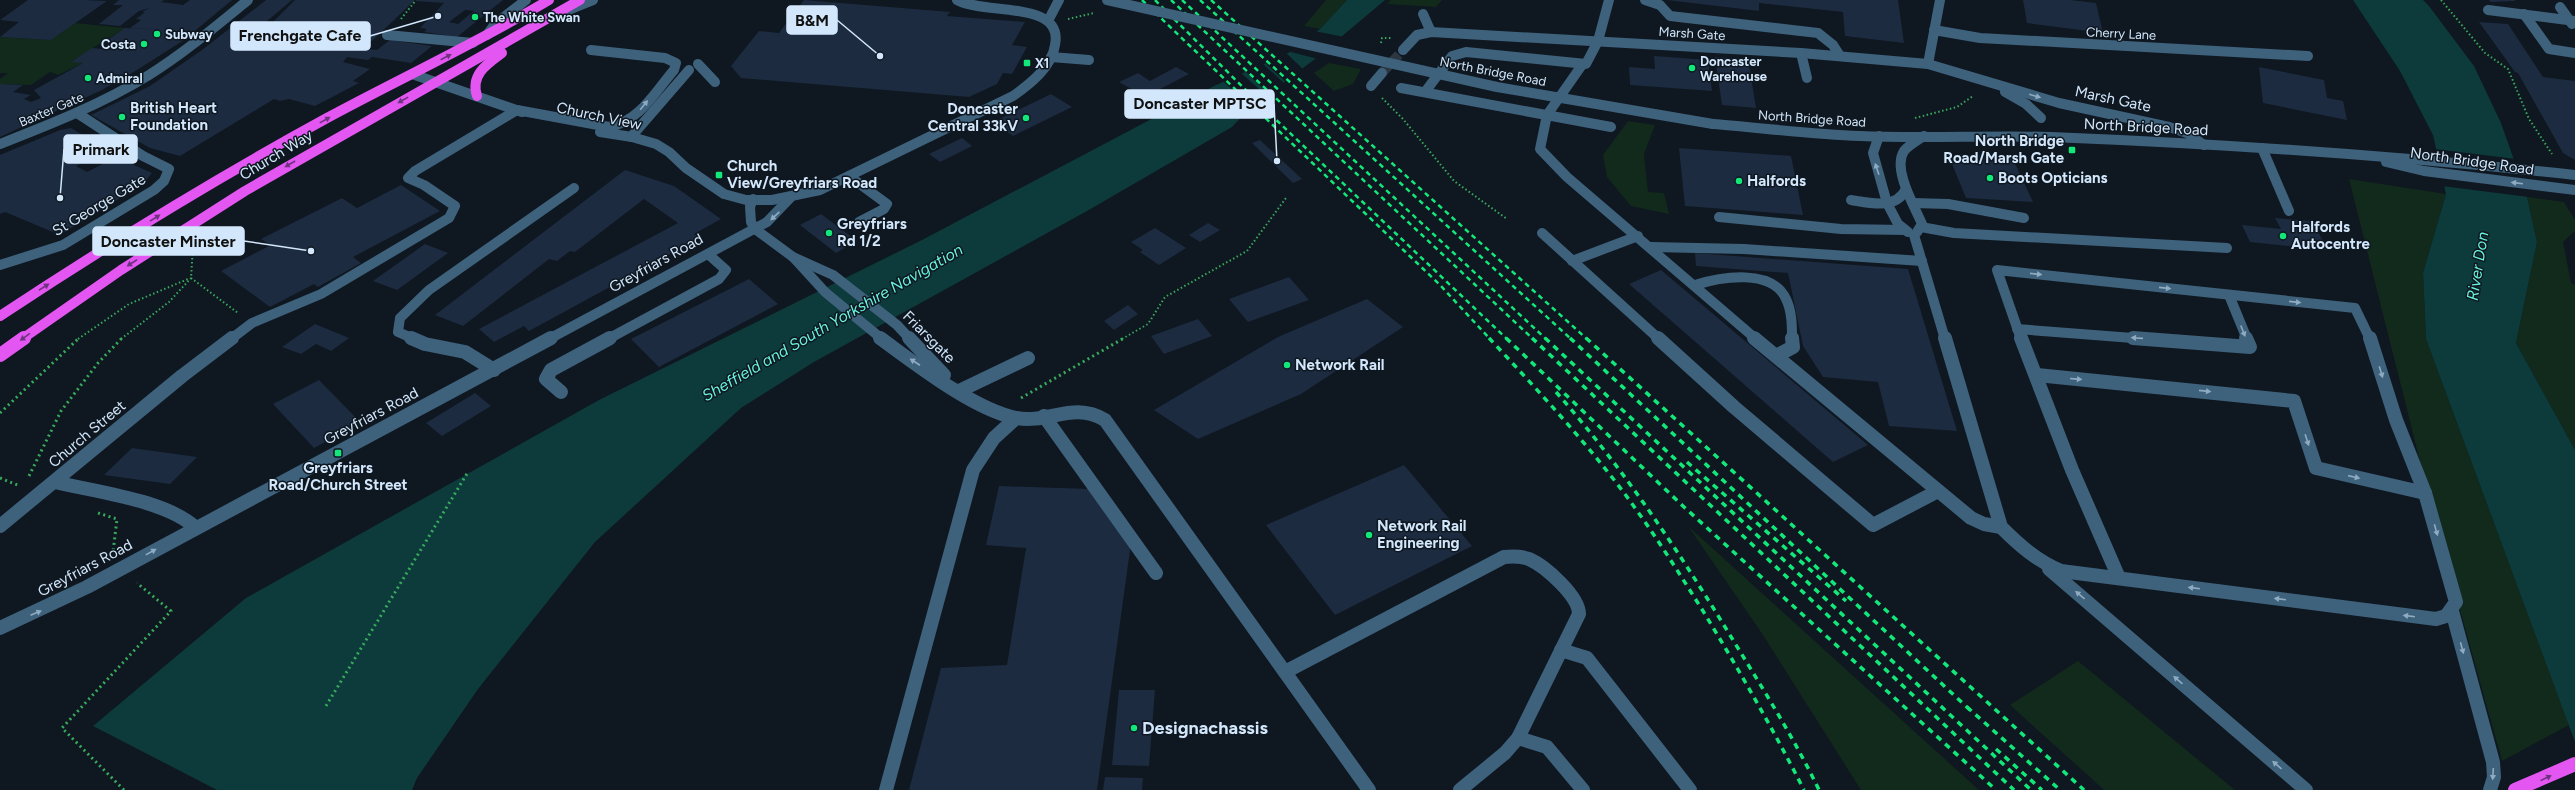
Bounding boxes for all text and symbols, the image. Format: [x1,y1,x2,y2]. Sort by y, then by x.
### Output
callout: B&M [787,6,837,34]
place label: The White Swan [483,10,580,25]
text: B&M [795,11,829,30]
marker: The White Swan [470,12,480,22]
callout: Frenchgate Cafe [231,22,370,50]
street label: Marsh Gate [1658,24,1726,43]
street label: Cherry Lane [2085,24,2156,43]
text: Frenchgate Cafe [239,26,362,45]
place label: Subway [165,27,213,42]
marker: Subway [152,29,162,39]
place label: Costa [101,37,136,52]
marker: Costa [139,39,149,49]
one-way arrow [441,53,452,60]
street label: North Bridge Road [1438,54,1547,89]
place label: Doncaster Warehouse [1700,54,1767,84]
place label: X1 [1035,56,1049,71]
marker: X1 [1022,58,1032,68]
marker: Doncaster Warehouse [1687,63,1697,73]
place label: Admiral [96,71,143,86]
marker: Admiral [83,73,93,83]
street label: Marsh Gate [2073,82,2153,116]
street label: Baxter Gate [17,89,86,130]
callout: Doncaster MPTSC [1125,90,1274,118]
one-way arrow [2029,93,2041,99]
text: Doncaster MPTSC [1133,94,1267,113]
one-way arrow [397,97,409,104]
street label: Church View [555,98,643,134]
place label: British Heart Foundation [130,99,217,134]
one-way arrow [640,100,649,110]
place label: Doncaster Central 33kV [928,100,1018,135]
street label: North Bridge Road [1757,107,1866,130]
marker: British Heart Foundation [117,112,127,122]
marker: Doncaster Central 33kV [1021,113,1031,123]
street label: North Bridge Road [2083,115,2209,139]
one-way arrow [319,117,331,123]
street label: Church Way [236,126,316,184]
place label: North Bridge Road/Marsh Gate [1943,132,2065,167]
callout: Primark [64,135,137,163]
text: Primark [72,140,130,159]
street label: North Bridge Road [2409,143,2535,179]
marker: North Bridge Road/Marsh Gate [2067,145,2077,155]
place label: Church View/Greyfriars Road [727,157,877,192]
one-way arrow [285,160,295,168]
one-way arrow [1874,163,1880,175]
place label: Boots Opticians [1998,169,2108,187]
street label: St George Gate [49,170,149,240]
marker: Church View/Greyfriars Road [714,170,724,180]
place label: Halfords [1747,172,1806,190]
marker: Boots Opticians [1985,173,1995,183]
marker: Halfords [1734,176,1744,186]
one-way arrow [2511,180,2523,186]
one-way arrow [770,211,780,220]
one-way arrow [150,214,160,222]
place label: Greyfriars Rd 1/2 [837,215,907,250]
place label: Halfords Autocentre [2291,218,2371,253]
callout: Doncaster Minster [93,227,244,255]
marker: Greyfriars Rd 1/2 [824,228,834,238]
street label: Greyfriars Road [606,230,706,296]
water label: River Don [2463,230,2492,302]
marker: Halfords Autocentre [2278,231,2288,241]
text: Doncaster Minster [101,232,236,251]
water label: Sheffield and South Yorkshire Navigation [699,240,966,405]
one-way arrow [127,259,138,267]
one-way arrow [2030,271,2042,278]
one-way arrow [39,283,50,291]
one-way arrow [2159,285,2171,291]
one-way arrow [2288,298,2301,305]
street label: Friarsgate [899,307,959,367]
one-way arrow [2241,325,2247,337]
one-way arrow [20,332,31,341]
one-way arrow [2131,335,2143,342]
place label: Network Rail [1295,356,1385,374]
one-way arrow [910,358,920,366]
marker: Network Rail [1282,360,1292,370]
one-way arrow [2378,366,2384,378]
one-way arrow [2070,376,2082,382]
street label: Greyfriars Road [321,384,421,448]
one-way arrow [2199,388,2211,395]
street label: Church Street [45,396,129,471]
one-way arrow [2304,434,2310,446]
marker: Greyfriars Road/Church Street [333,448,343,458]
place label: Greyfriars Road/Church Street [268,459,408,494]
one-way arrow [2348,474,2360,480]
place label: Network Rail Engineering [1377,517,1467,552]
one-way arrow [2433,525,2439,537]
marker: Network Rail Engineering [1364,530,1374,540]
street label: Greyfriars Road [35,536,135,600]
one-way arrow [145,549,157,555]
one-way arrow [2188,585,2200,591]
one-way arrow [2075,590,2085,599]
one-way arrow [2274,596,2286,602]
one-way arrow [30,609,42,615]
one-way arrow [2403,613,2415,619]
one-way arrow [2459,643,2465,655]
one-way arrow [2173,675,2184,684]
place label: Designachassis [1142,717,1268,739]
marker: Designachassis [1129,723,1139,733]
one-way arrow [2271,760,2282,769]
one-way arrow [2490,768,2496,781]
one-way arrow [2540,775,2551,781]

